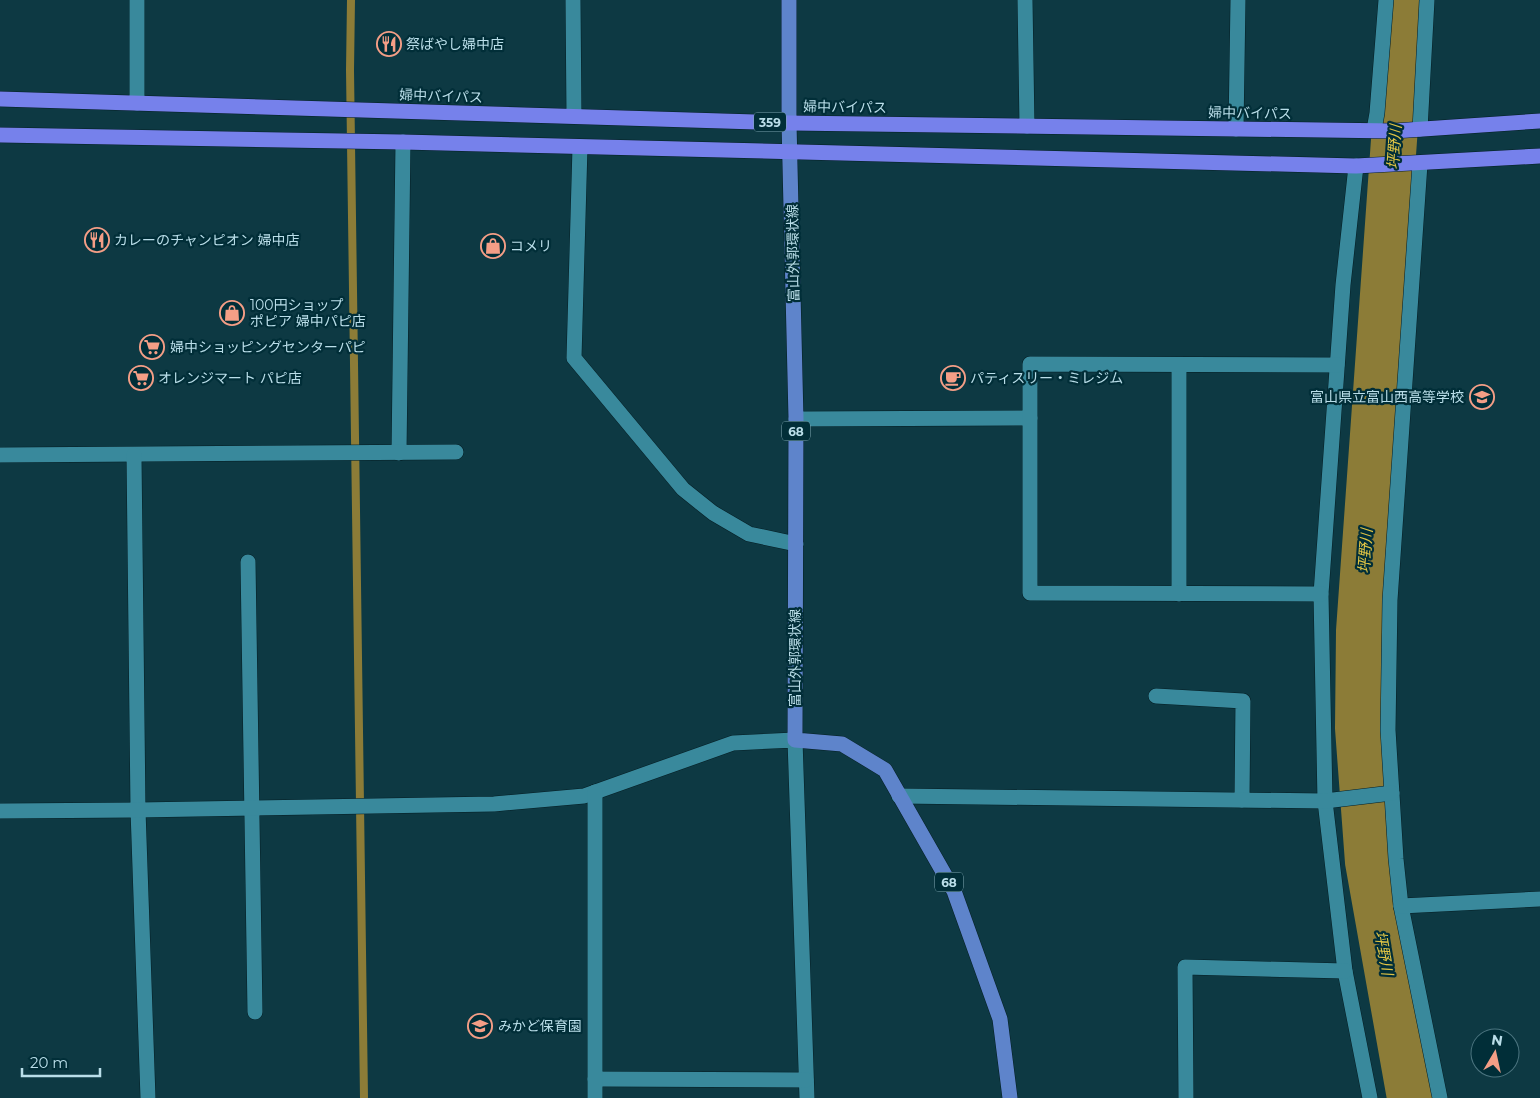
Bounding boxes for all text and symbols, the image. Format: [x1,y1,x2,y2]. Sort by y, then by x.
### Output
restaurant icon: 祭ばやし婦中店 [376,31,402,57]
place label: 祭ばやし婦中店 [406,35,504,53]
street label: 婦中バイパス [399,86,483,106]
street label: 婦中バイパス [803,97,887,117]
street label: 婦中バイパス [1208,103,1292,123]
road number: 359 [754,112,786,132]
water label: 坪野川 [1383,122,1405,170]
street label: 富山外郭環状線 [783,204,803,302]
restaurant icon: カレーのチャンピオン 婦中店 [84,227,110,253]
place label: カレーのチャンピオン 婦中店 [114,231,300,249]
shop icon: コメリ [480,233,506,259]
place label: コメリ [510,237,552,255]
place label: 100円ショップ ポピア 婦中パピ店 [250,296,366,330]
shop icon: 100円ショップ ポピア 婦中パピ店 [219,300,245,326]
supermarket icon: 婦中ショッピングセンターパピ [139,334,165,360]
place label: 婦中ショッピングセンターパピ [170,338,366,356]
supermarket icon: オレンジマート パピ店 [128,365,154,391]
cafe icon: パティスリー・ミレジム [940,365,966,391]
place label: オレンジマート パピ店 [158,369,302,387]
place label: パティスリー・ミレジム [970,369,1123,387]
school or university icon: 富山県立富山西高等学校 [1469,384,1495,410]
place label: 富山県立富山西高等学校 [1310,388,1464,406]
road number: 68 [782,422,810,441]
water label: 坪野川 [1354,526,1376,574]
street label: 富山外郭環状線 [786,609,804,707]
road number: 68 [935,872,963,892]
water label: 坪野川 [1371,929,1398,979]
school or university icon: みかど保育園 [467,1013,493,1039]
place label: みかど保育園 [498,1017,582,1035]
north arrow [1470,1028,1520,1078]
text: N [1490,1030,1504,1050]
scale bar [22,1046,100,1078]
text: 20 m [30,1053,68,1072]

